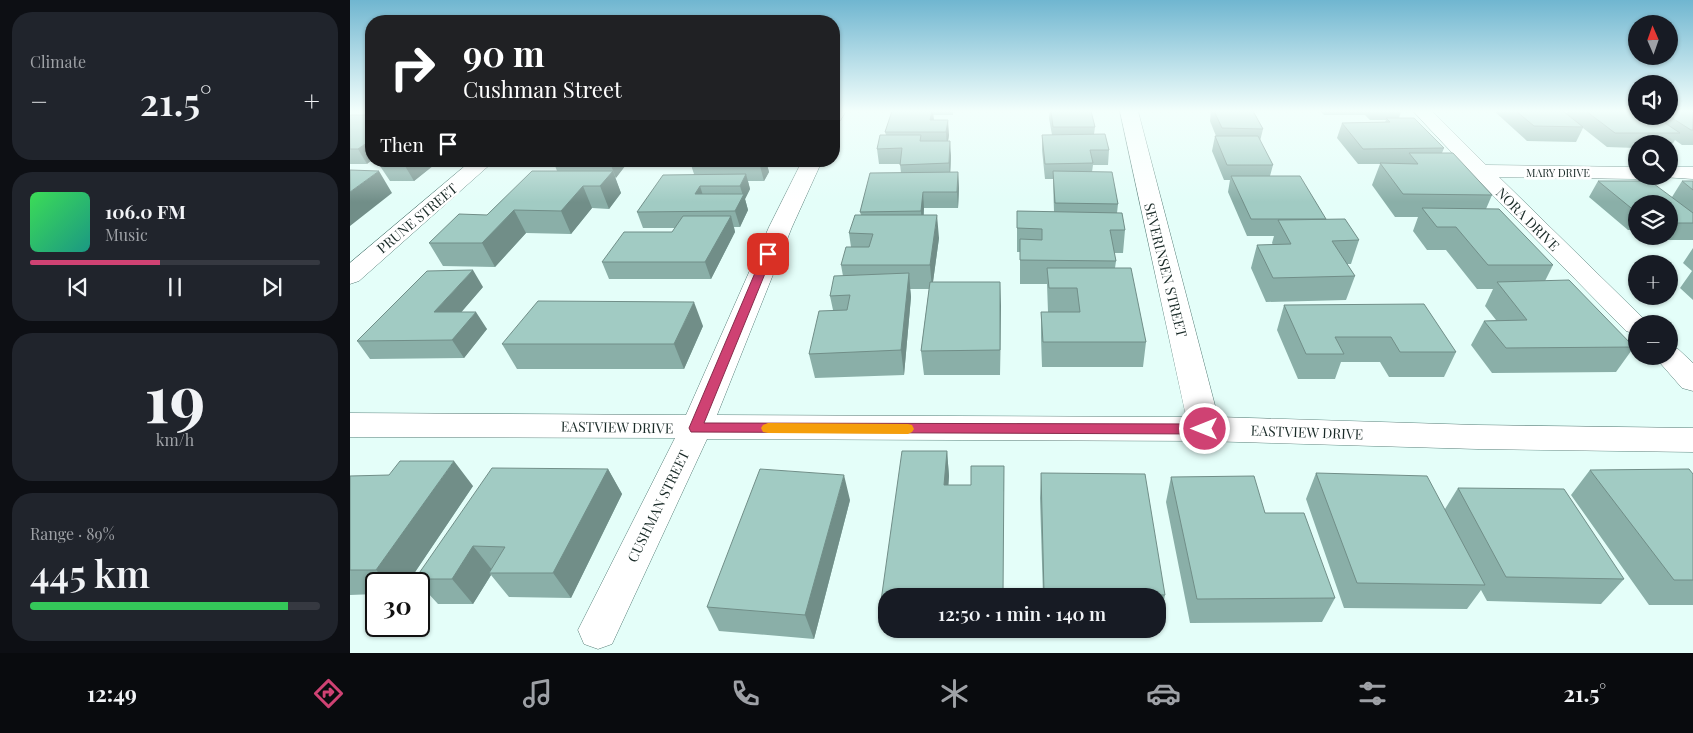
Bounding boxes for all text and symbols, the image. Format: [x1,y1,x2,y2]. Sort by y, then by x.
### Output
north arrow [1628,15,1678,65]
map controls [1628,15,1678,365]
text: 90 m [463,29,545,76]
icon: right [380,35,445,100]
text: Climate [30,51,86,72]
text: Cushman Street [463,74,622,104]
text: 21.5° [140,75,212,126]
button: sound [1628,75,1678,125]
text: − [30,82,48,119]
text: + [304,82,320,119]
icon: arrive [434,130,462,158]
text: Then [380,131,424,157]
button: search [1628,135,1678,185]
street label: MARY DRIVE [1526,165,1590,180]
street label: PRUNE STREET [373,178,462,257]
street label: NORA DRIVE [1492,183,1564,255]
button: layers [1628,195,1678,245]
text: 106.0 FM [105,198,186,224]
street label: SEVERINSEN STREET [1140,201,1192,339]
text: Music [105,224,148,245]
pin [747,233,789,275]
icon: arrive [754,240,782,268]
button: + [1628,255,1678,305]
icon: previous [64,273,92,301]
icon: pause [161,273,189,301]
icon: next [258,273,286,301]
button: − [1628,315,1678,365]
text: 19 [145,353,205,439]
position arrow [1178,402,1230,454]
street label: EASTVIEW DRIVE [561,417,673,437]
street label: EASTVIEW DRIVE [1250,421,1364,443]
text: km/h [156,429,194,450]
street label: CUSHMAN STREET [623,447,694,565]
text: Range · 89% [30,523,115,544]
text: 445 km [30,547,150,598]
speed limit sign: 30 [365,572,430,637]
text: 12:50 · 1 min · 140 m [938,600,1106,626]
icon: directions [311,676,346,711]
icon: music [520,676,555,711]
icon: phone [728,676,763,711]
icon: climate [937,676,972,711]
icon: car [1146,676,1181,711]
icon: filters [1355,676,1390,711]
text: 12:49 [87,678,137,708]
text: 21.5° [1564,678,1606,708]

